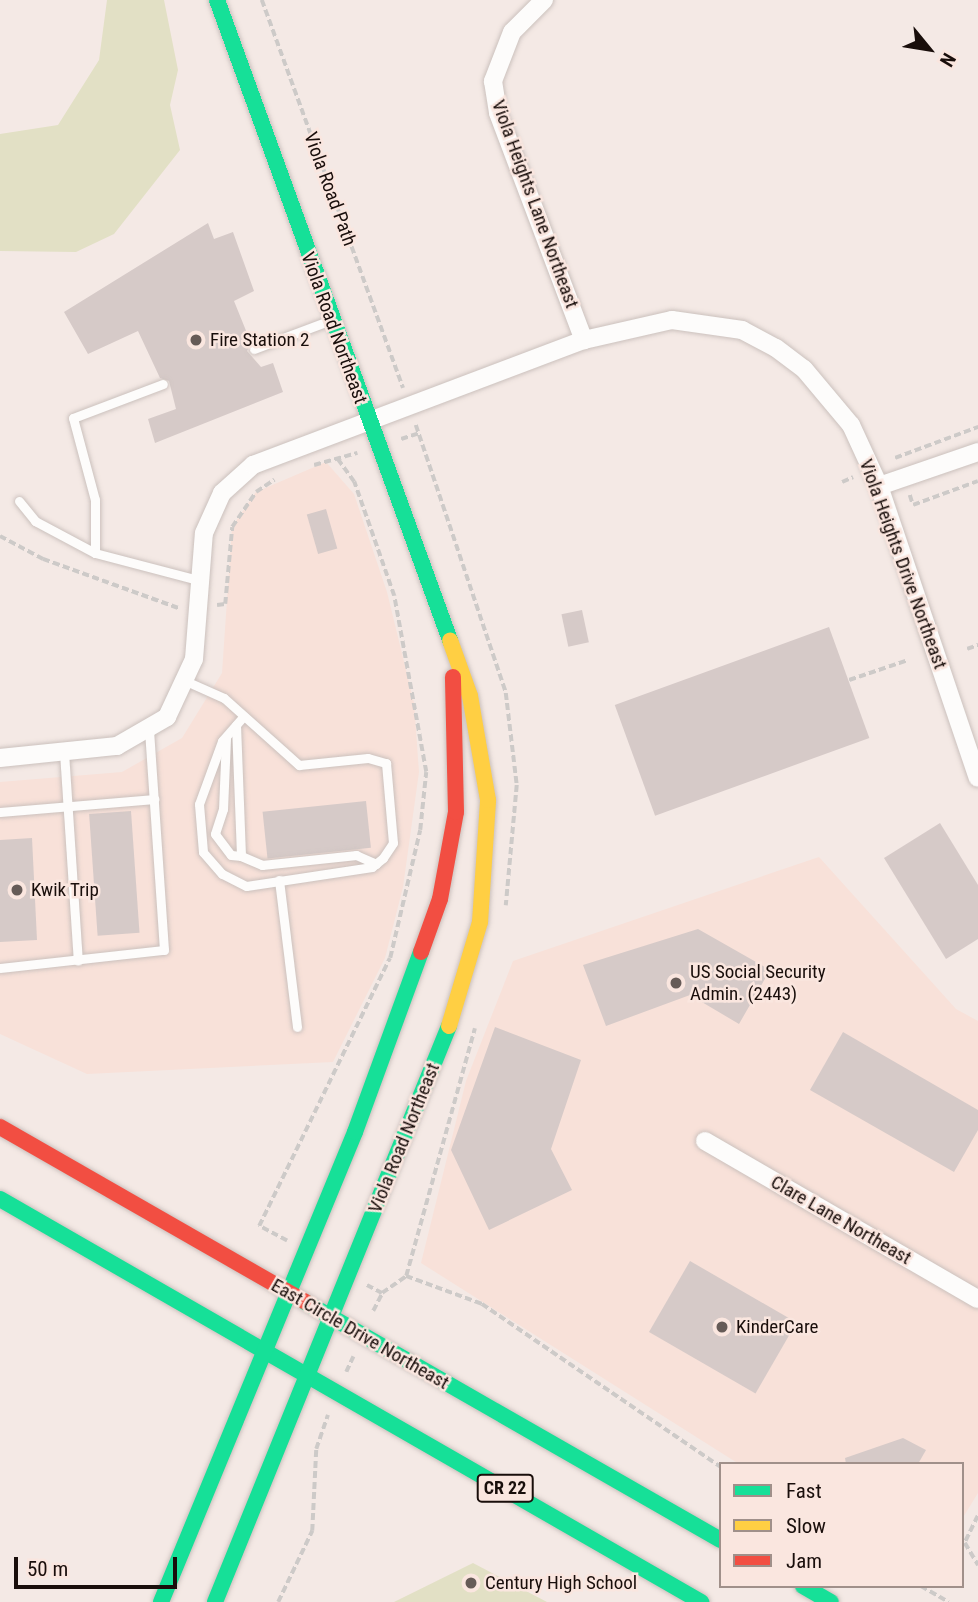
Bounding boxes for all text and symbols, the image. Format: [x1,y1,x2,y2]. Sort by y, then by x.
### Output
north arrow [894,14,964,84]
text: N [935,49,960,71]
street label: Viola Heights Lane Northeast [487,97,583,311]
street label: Viola Road Path [299,129,361,249]
street label: Viola Road Northeast [296,249,372,407]
place label: Fire Station 2 [210,329,309,351]
marker: Fire Station 2 [188,332,204,348]
street label: Viola Heights Drive Northeast [854,456,952,672]
place label: Kwik Trip [31,879,99,901]
marker: Kwik Trip [9,882,25,898]
place label: US Social Security Admin. (2443) [690,961,826,1005]
marker: US Social Security Admin. (2443) [668,975,684,991]
street label: Viola Road Northeast [364,1060,444,1216]
street label: Clare Lane Northeast [767,1171,915,1269]
street label: East Circle Drive Northeast [267,1274,453,1394]
place label: KinderCare [736,1316,818,1338]
marker: KinderCare [714,1319,730,1335]
legend [719,1462,964,1588]
road number: CR 22 [475,1474,535,1503]
text: Fast [786,1479,822,1503]
text: Slow [786,1514,826,1538]
scale bar [18,1542,180,1586]
text: Jam [786,1549,822,1573]
text: 50 m [27,1557,68,1581]
place label: Century High School [485,1572,637,1594]
marker: Century High School [463,1575,479,1591]

